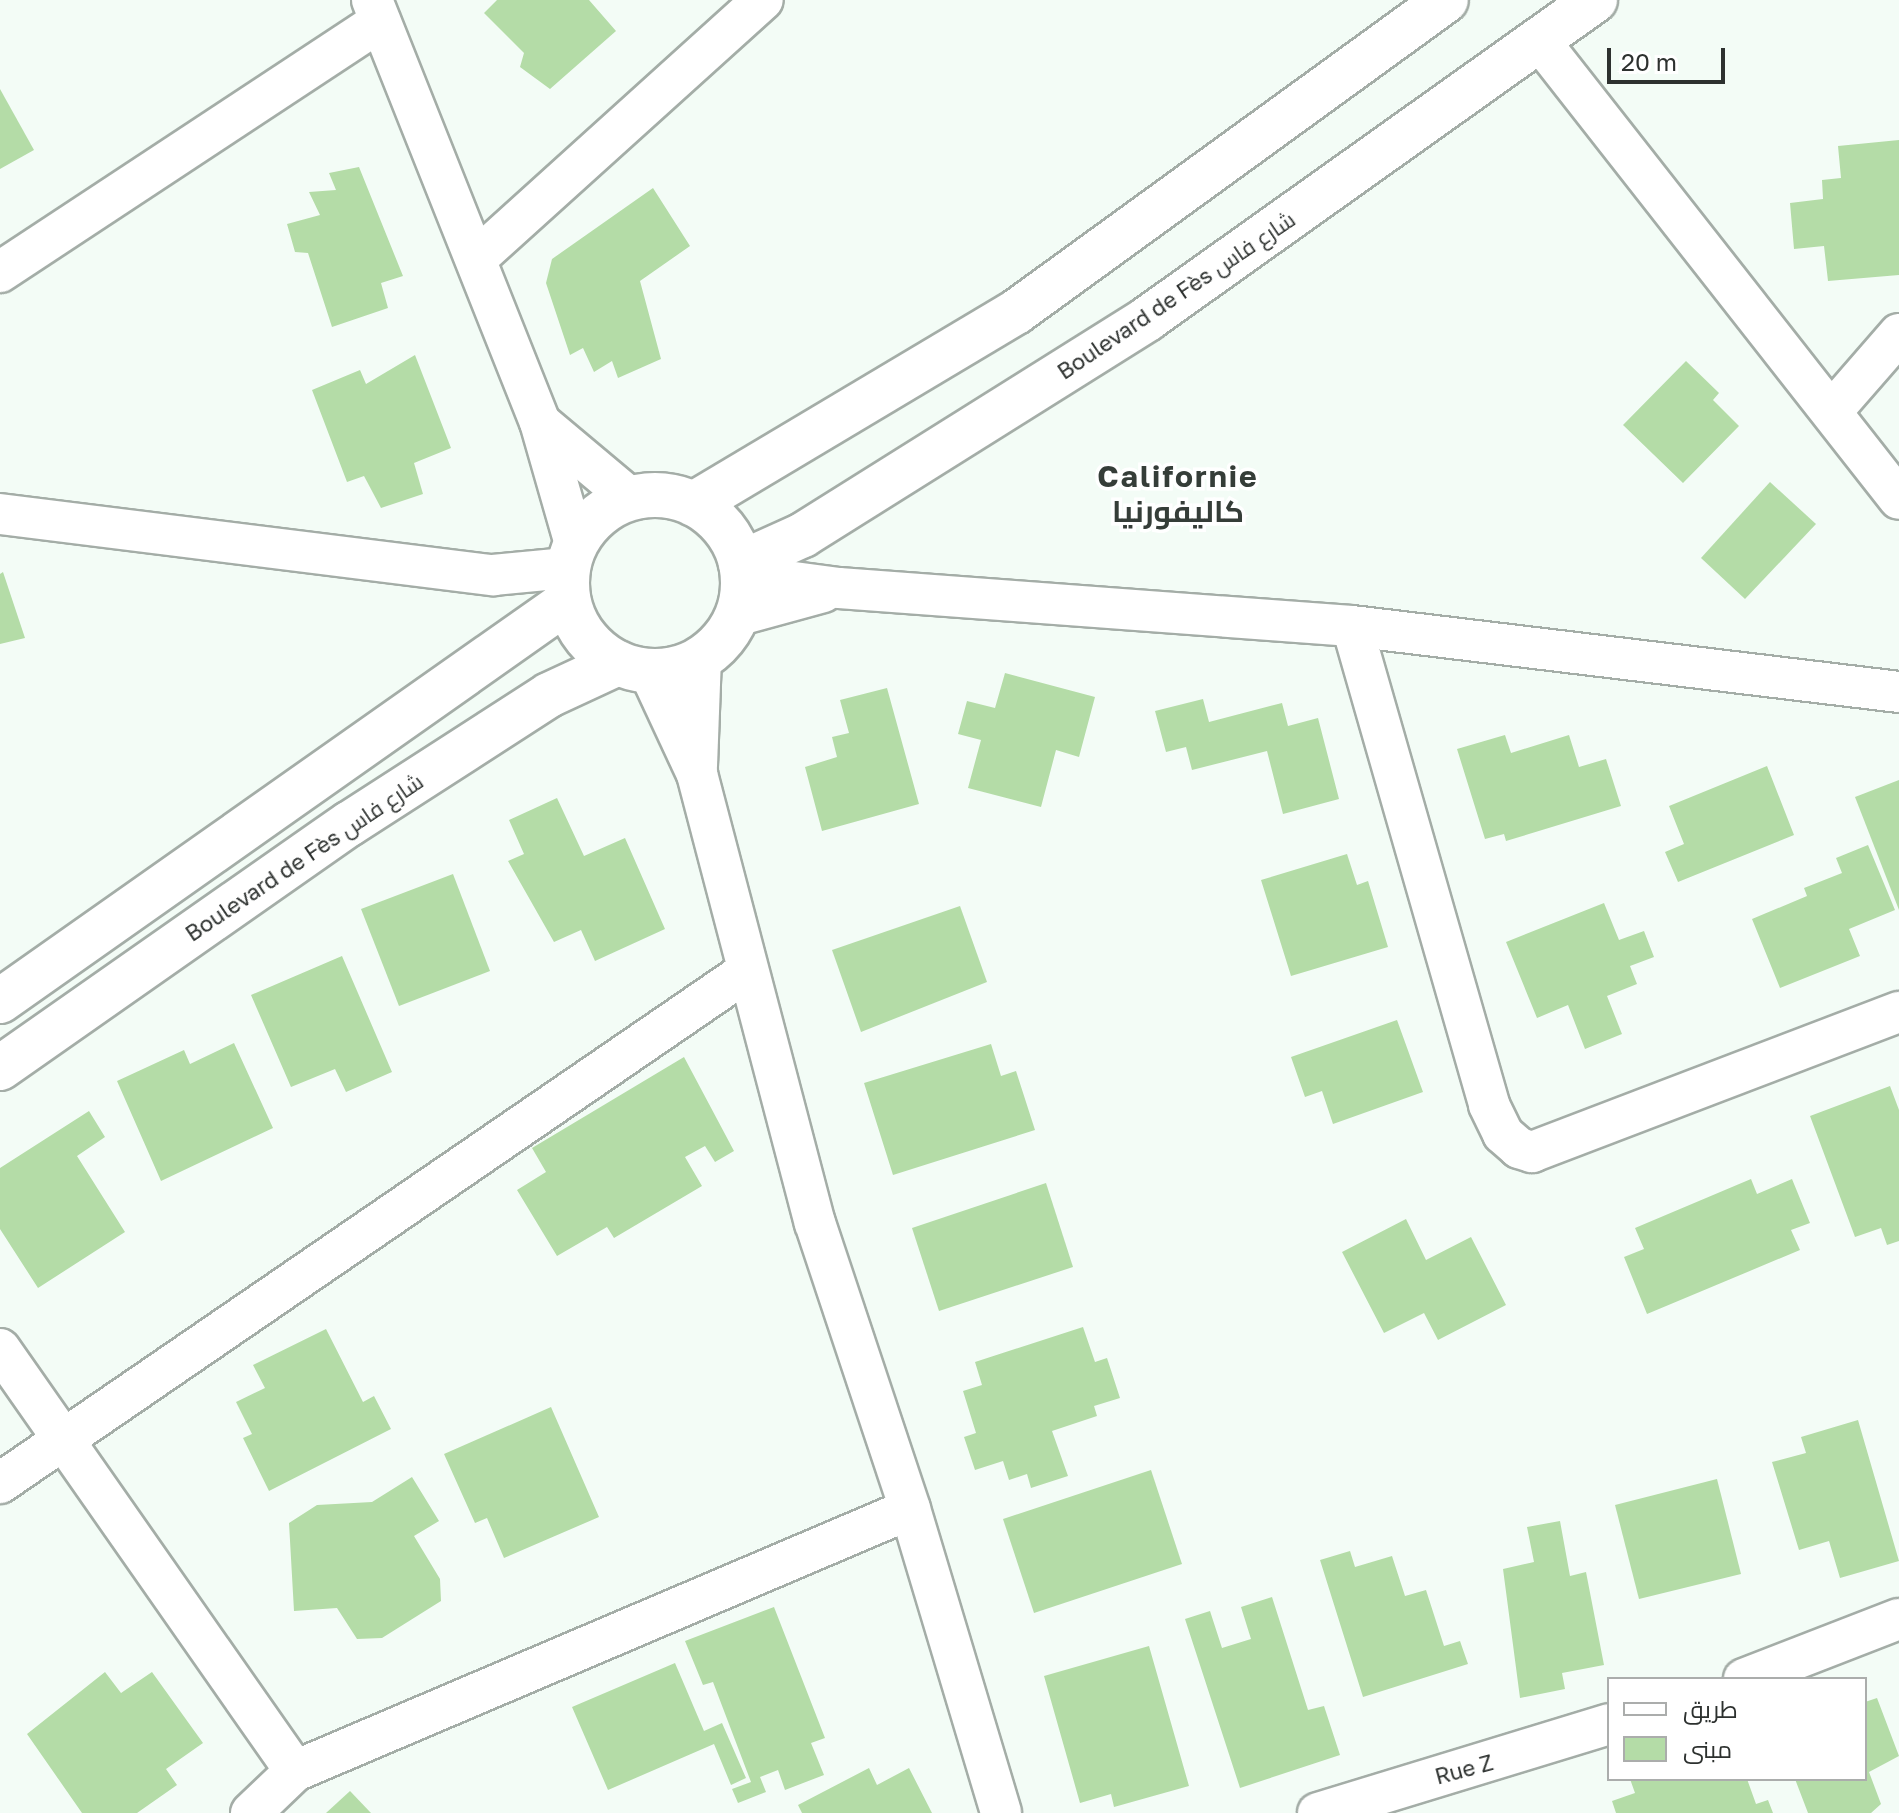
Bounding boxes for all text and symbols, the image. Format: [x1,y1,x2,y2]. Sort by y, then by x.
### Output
scale bar [1611,32,1729,82]
text: 20 m [1621,47,1677,76]
street label: Boulevard de Fès شارع فاس [1052,205,1300,385]
district label: Californie كاليفورنيا [1097,458,1259,528]
street label: Boulevard de Fès شارع فاس [180,767,428,947]
legend [1607,1677,1867,1781]
text: طريق [1683,1694,1738,1723]
text: مبنى [1683,1734,1732,1763]
street label: Rue Z [1432,1749,1496,1789]

